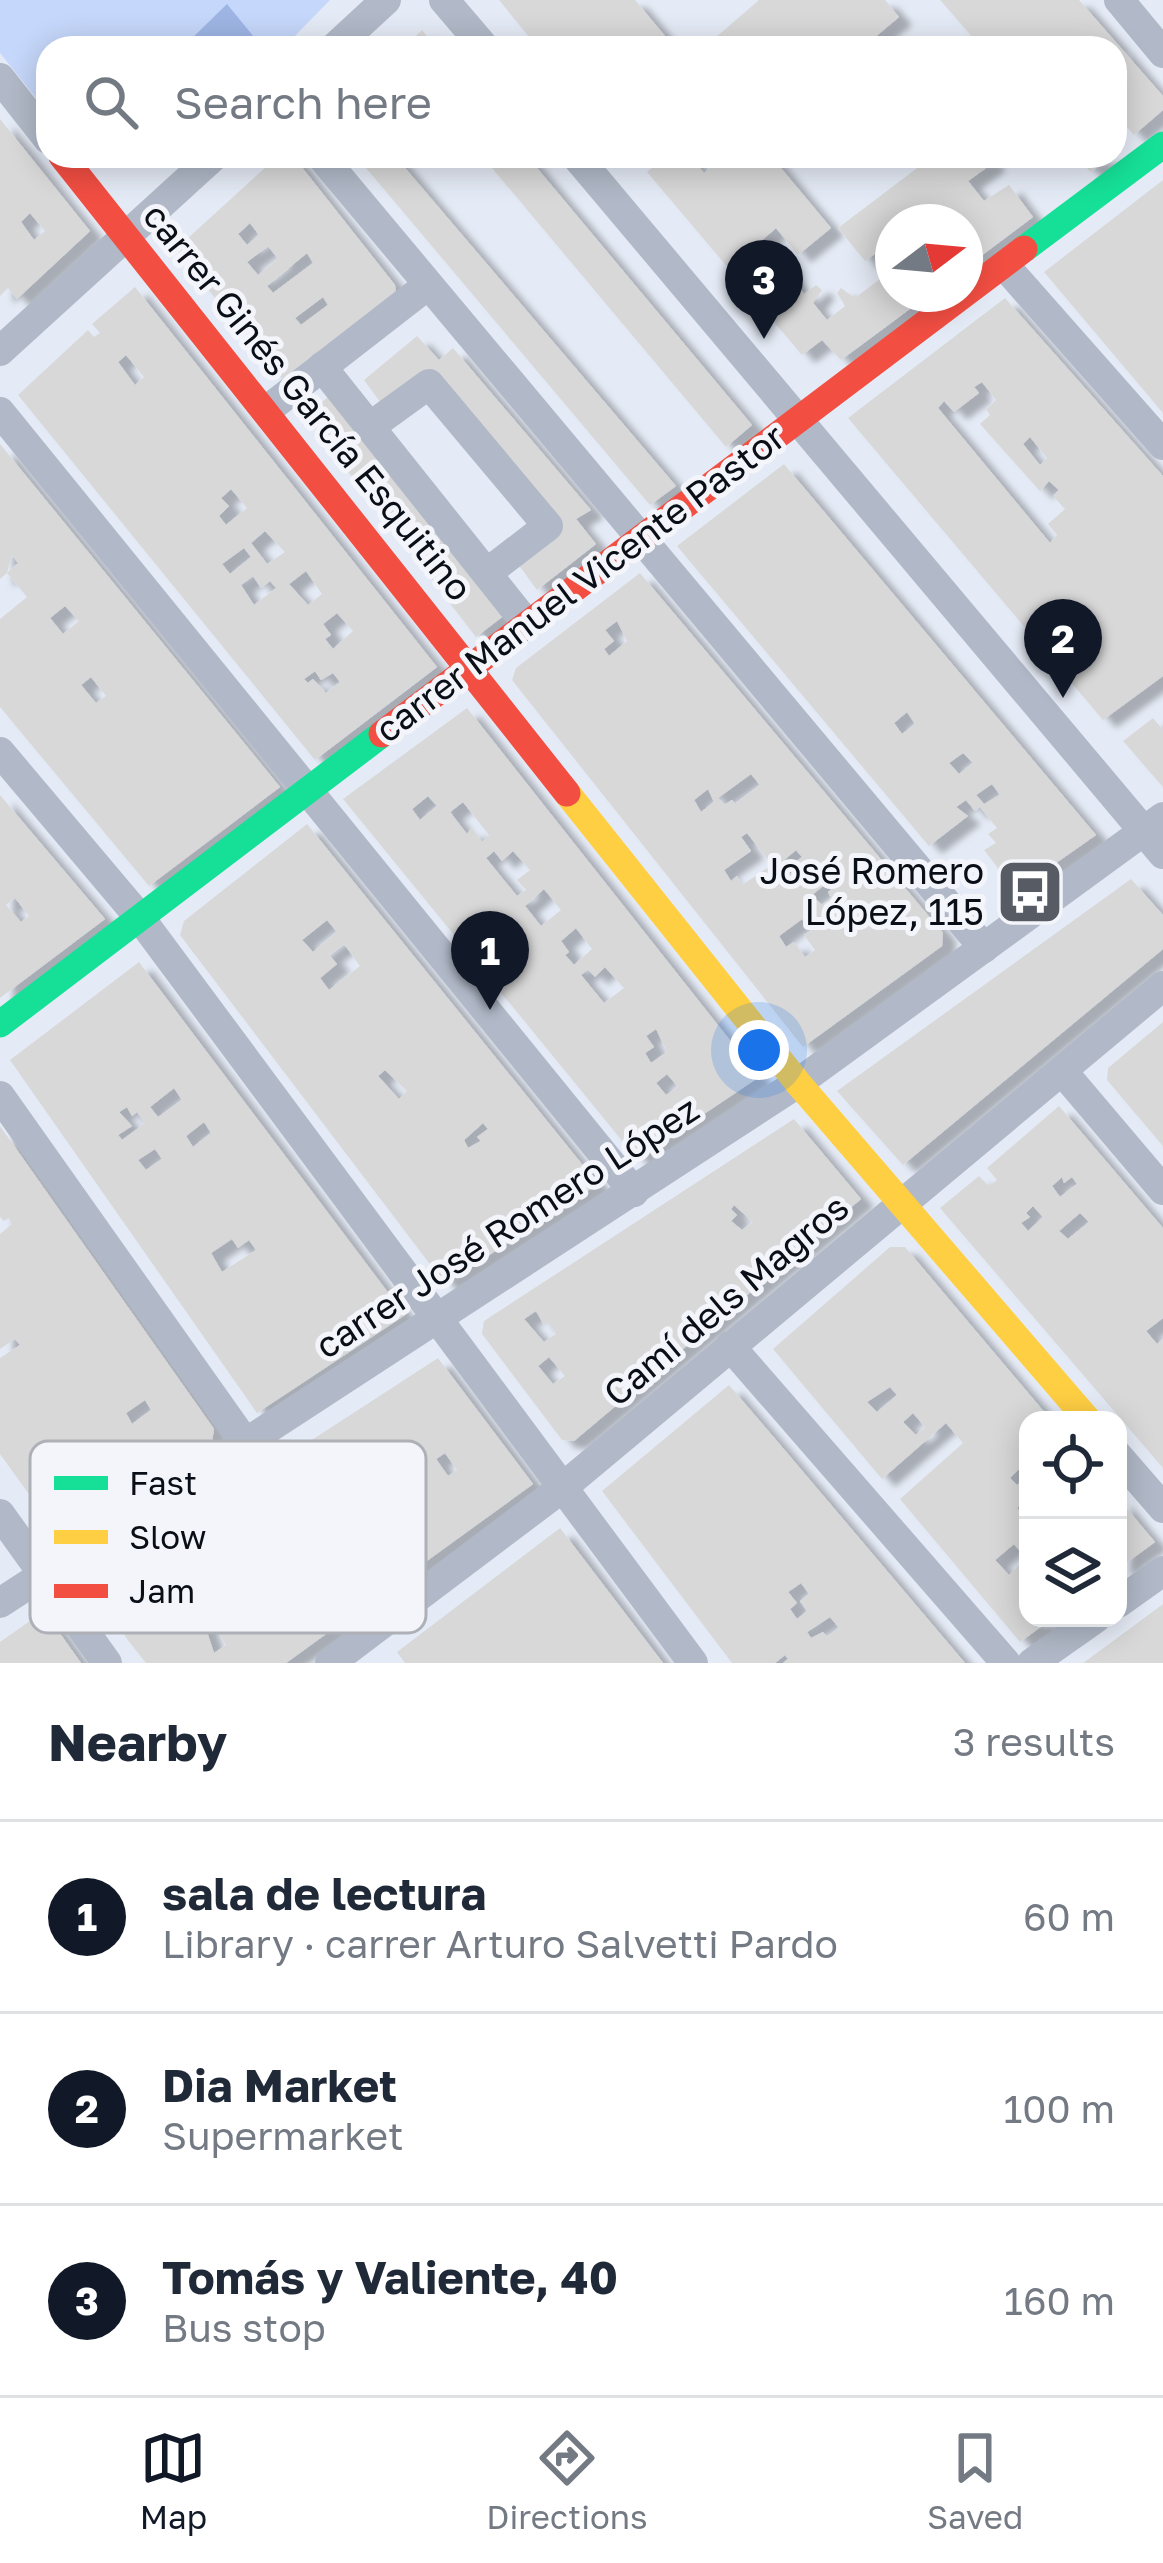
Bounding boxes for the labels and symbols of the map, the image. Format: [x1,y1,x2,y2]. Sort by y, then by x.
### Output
street label: carrer Ginés García Esquitino [135,195,482,609]
north arrow [875,204,983,312]
pin: 3 [725,240,803,339]
street label: carrer Manuel Vicente Pastor [367,415,793,751]
pin: 2 [1024,599,1102,698]
place label: José Romero López, 115 [760,849,984,933]
bus stop icon: José Romero López, 115 [995,857,1065,927]
pin: 1 [451,911,529,1010]
your location [729,1020,789,1080]
street label: carrer José Romero López [307,1087,706,1367]
street label: Camí dels Magros [595,1185,857,1414]
legend [30,1441,426,1633]
text: Fast [129,1463,197,1502]
text: Slow [129,1517,207,1556]
text: Jam [129,1571,195,1610]

